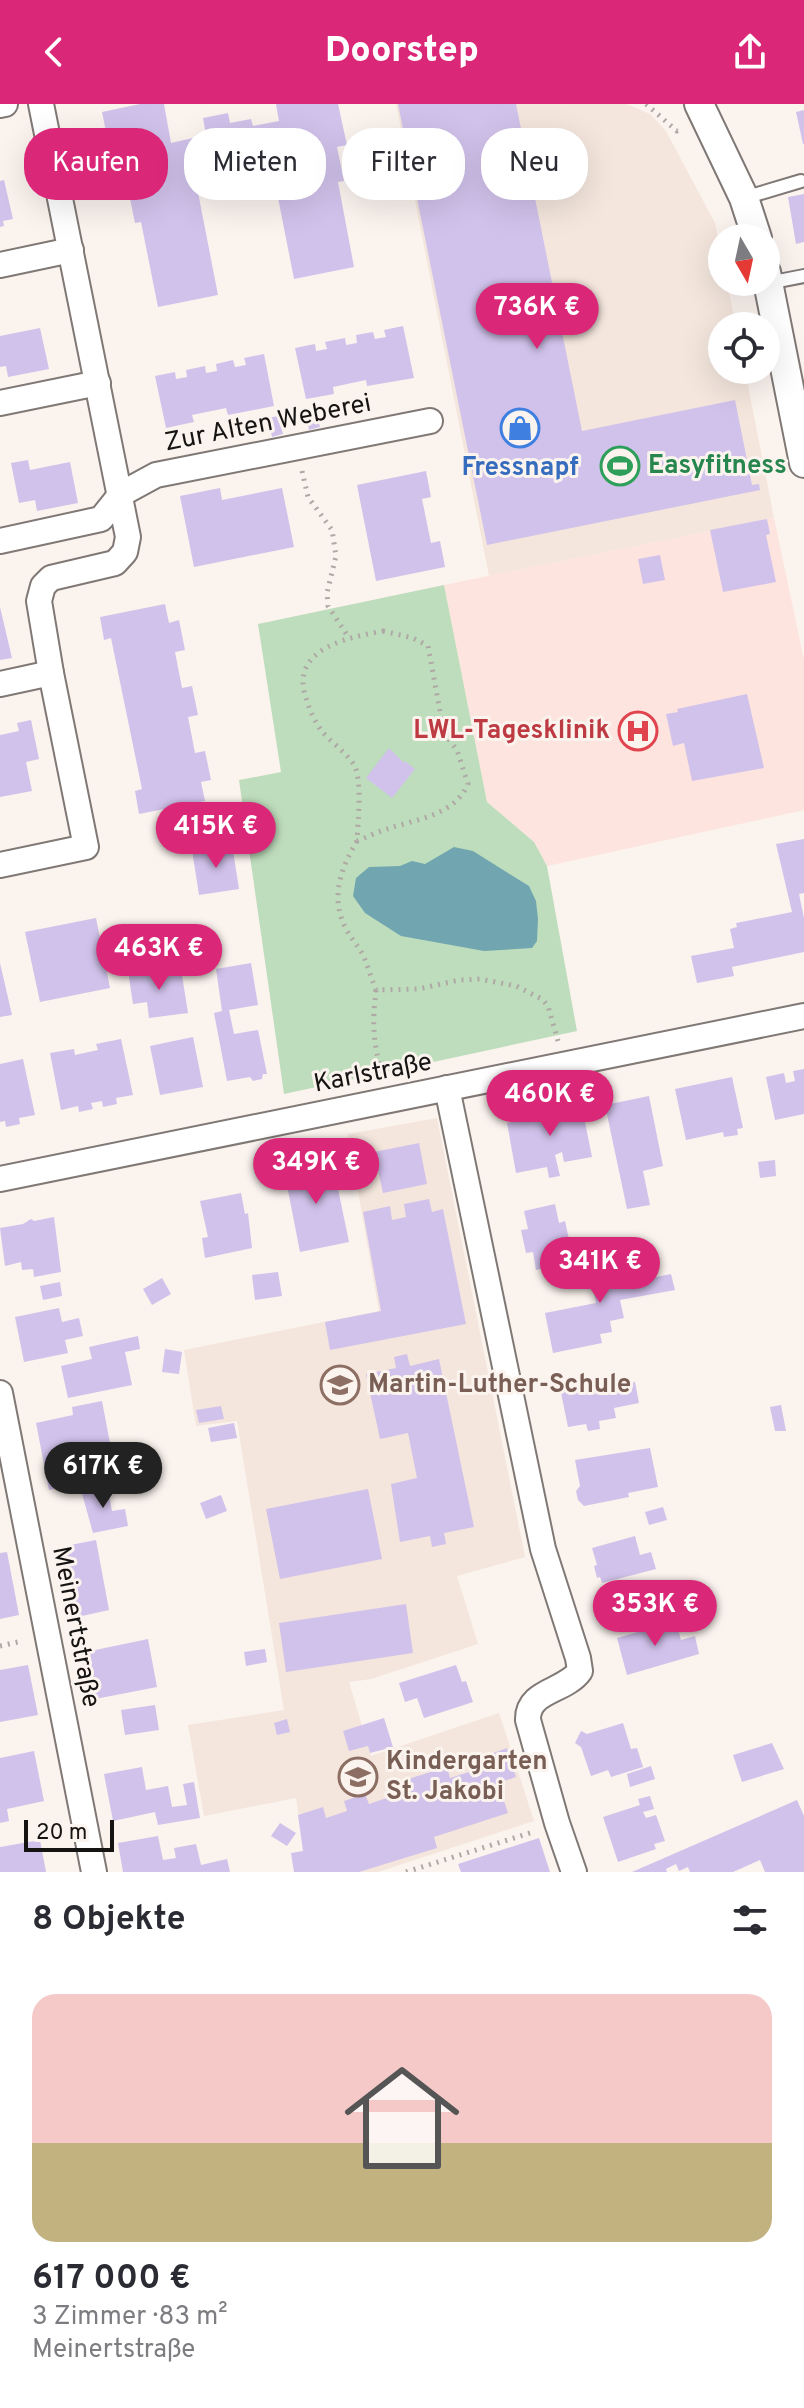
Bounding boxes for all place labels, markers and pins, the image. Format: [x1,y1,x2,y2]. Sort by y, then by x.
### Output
pin: 736K € [472,283,602,351]
shop icon: Fressnapf [499,407,541,449]
sports icon: Easyfitness [599,445,641,487]
place label: Easyfitness [648,450,787,483]
place label: Fressnapf [461,452,579,485]
hospital icon: LWL-Tagesklinik [617,710,659,752]
place label: LWL-Tagesklinik [413,715,610,748]
pin: 415K € [151,802,281,870]
pin: 463K € [94,924,224,992]
pin: 460K € [485,1070,615,1138]
pin: 349K € [251,1138,381,1206]
pin: 341K € [535,1237,665,1305]
school or university icon: Martin-Luther-Schule [319,1364,361,1406]
place label: Martin-Luther-Schule [368,1369,631,1402]
pin: 617K € [38,1442,168,1510]
pin: 353K € [590,1580,720,1648]
place label: Kindergarten St. Jakobi [386,1746,548,1809]
school or university icon: Kindergarten St. Jakobi [337,1756,379,1798]

